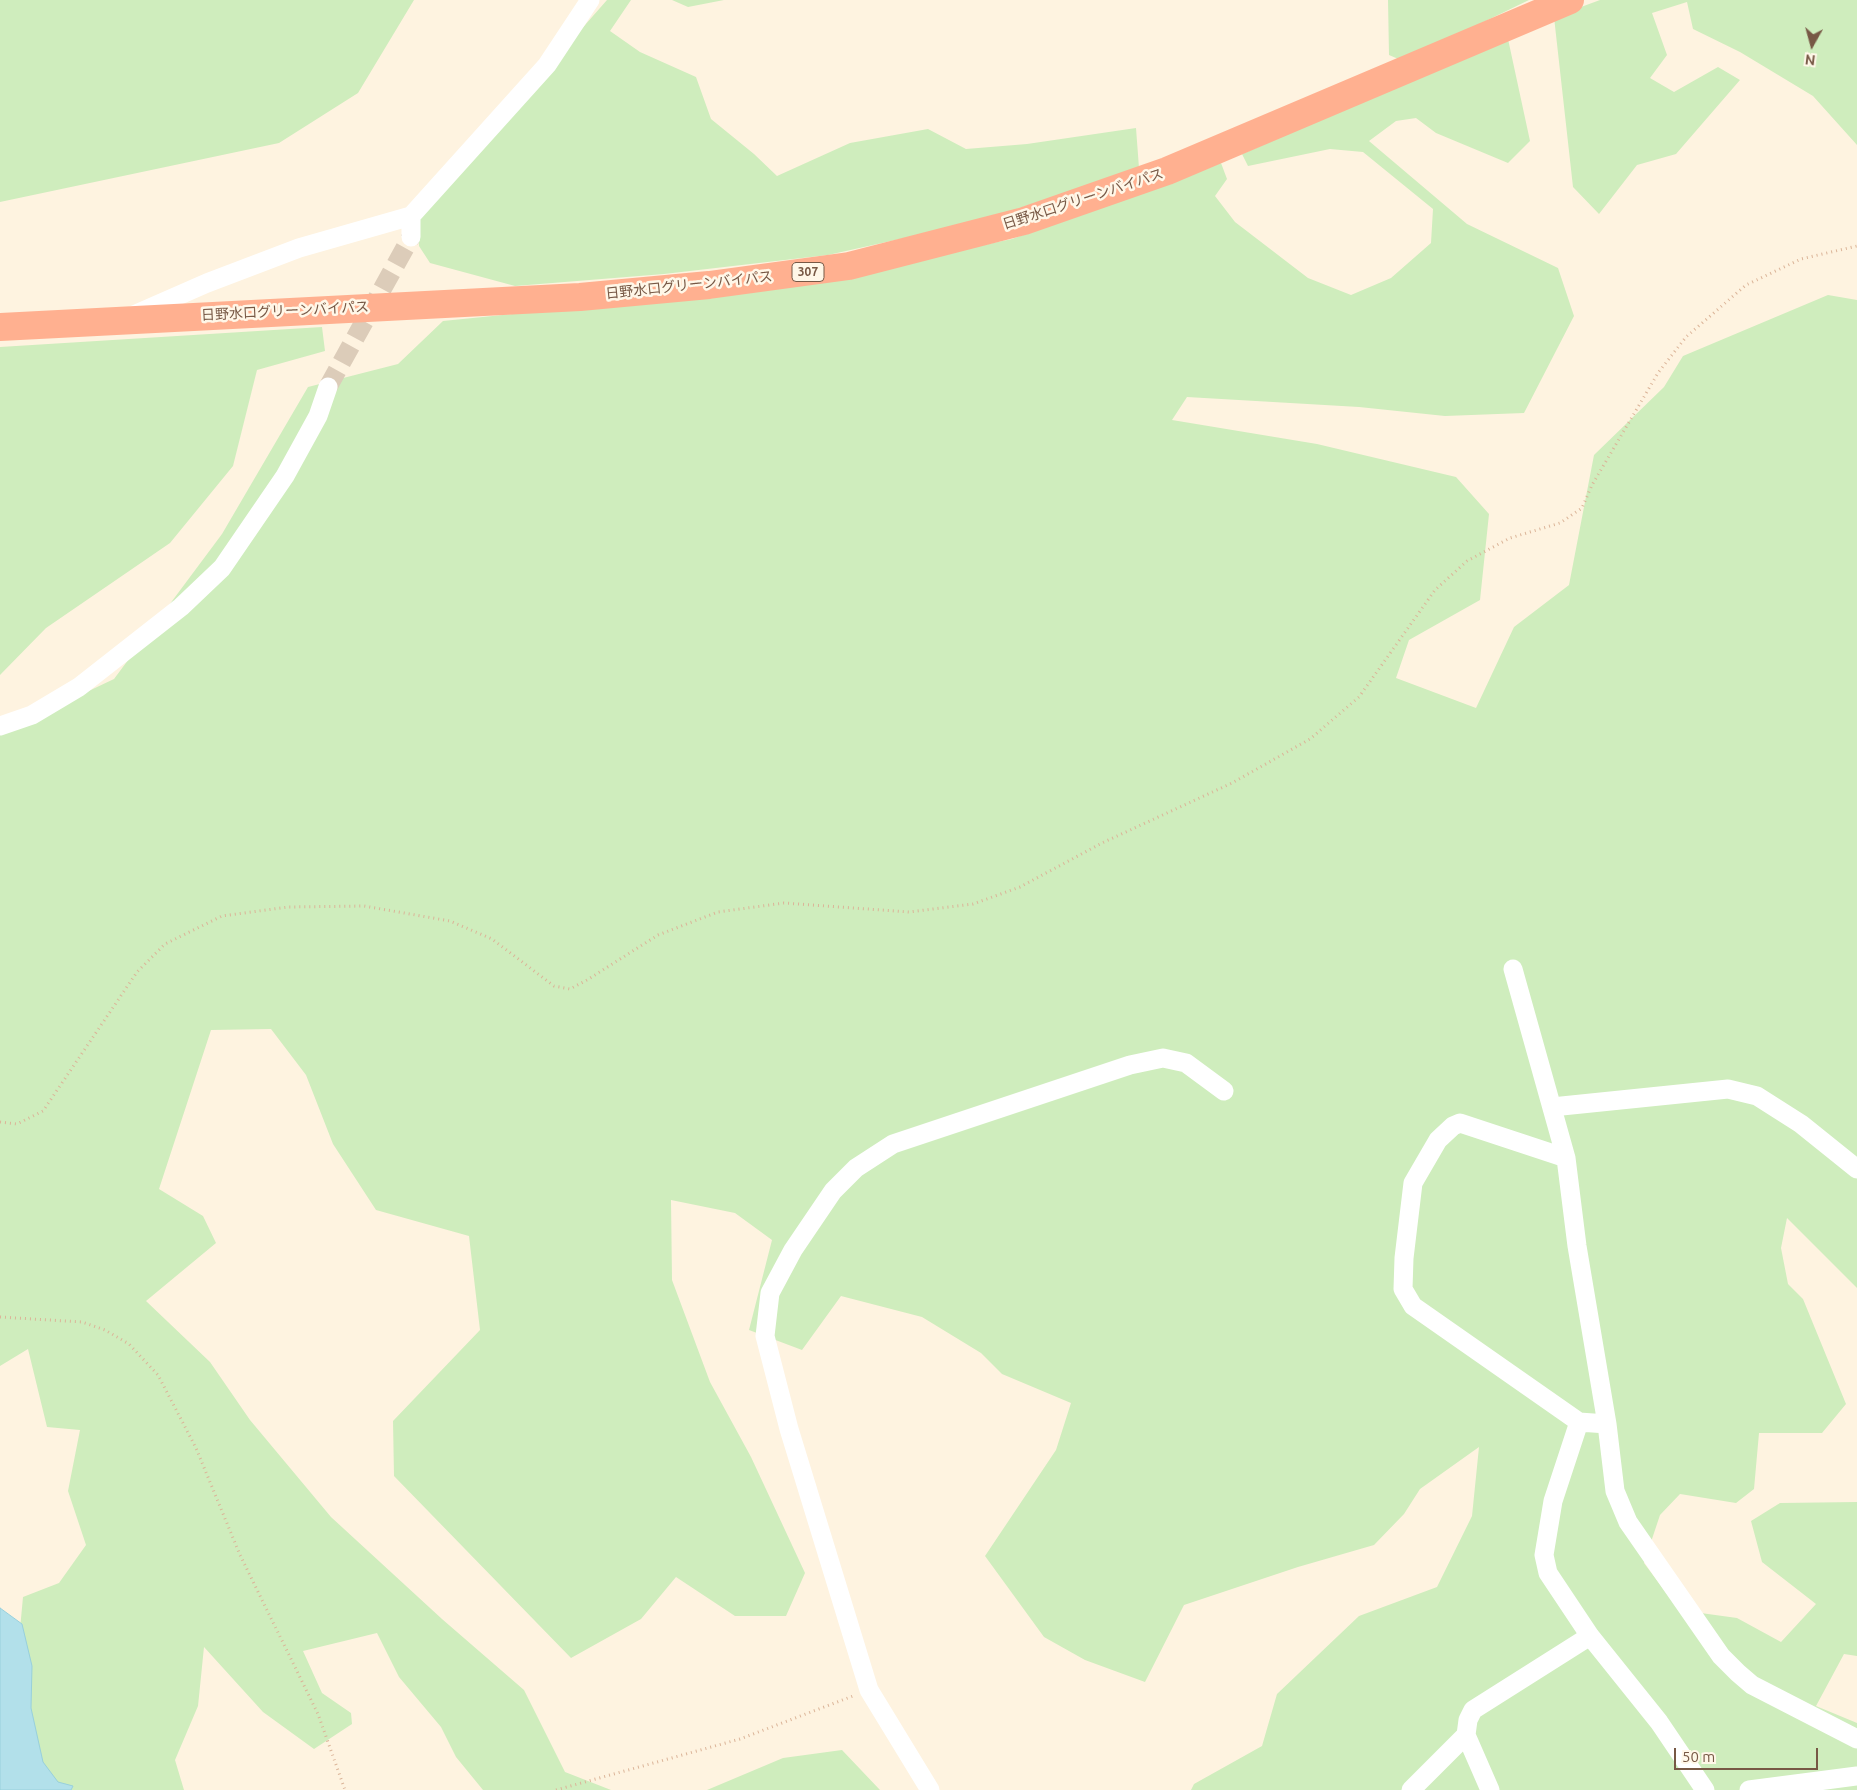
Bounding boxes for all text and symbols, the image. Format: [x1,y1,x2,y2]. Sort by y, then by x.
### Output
north arrow [1787,20,1837,70]
text: N [1804,51,1816,68]
street label: 日野水口グリーンバイパス [1001,165,1165,233]
road number: 307 [792,262,824,282]
street label: 日野水口グリーンバイパス [605,268,773,302]
street label: 日野水口グリーンバイパス [201,298,369,324]
scale bar [1677,1738,1821,1770]
text: 50 m [1682,1748,1715,1765]

